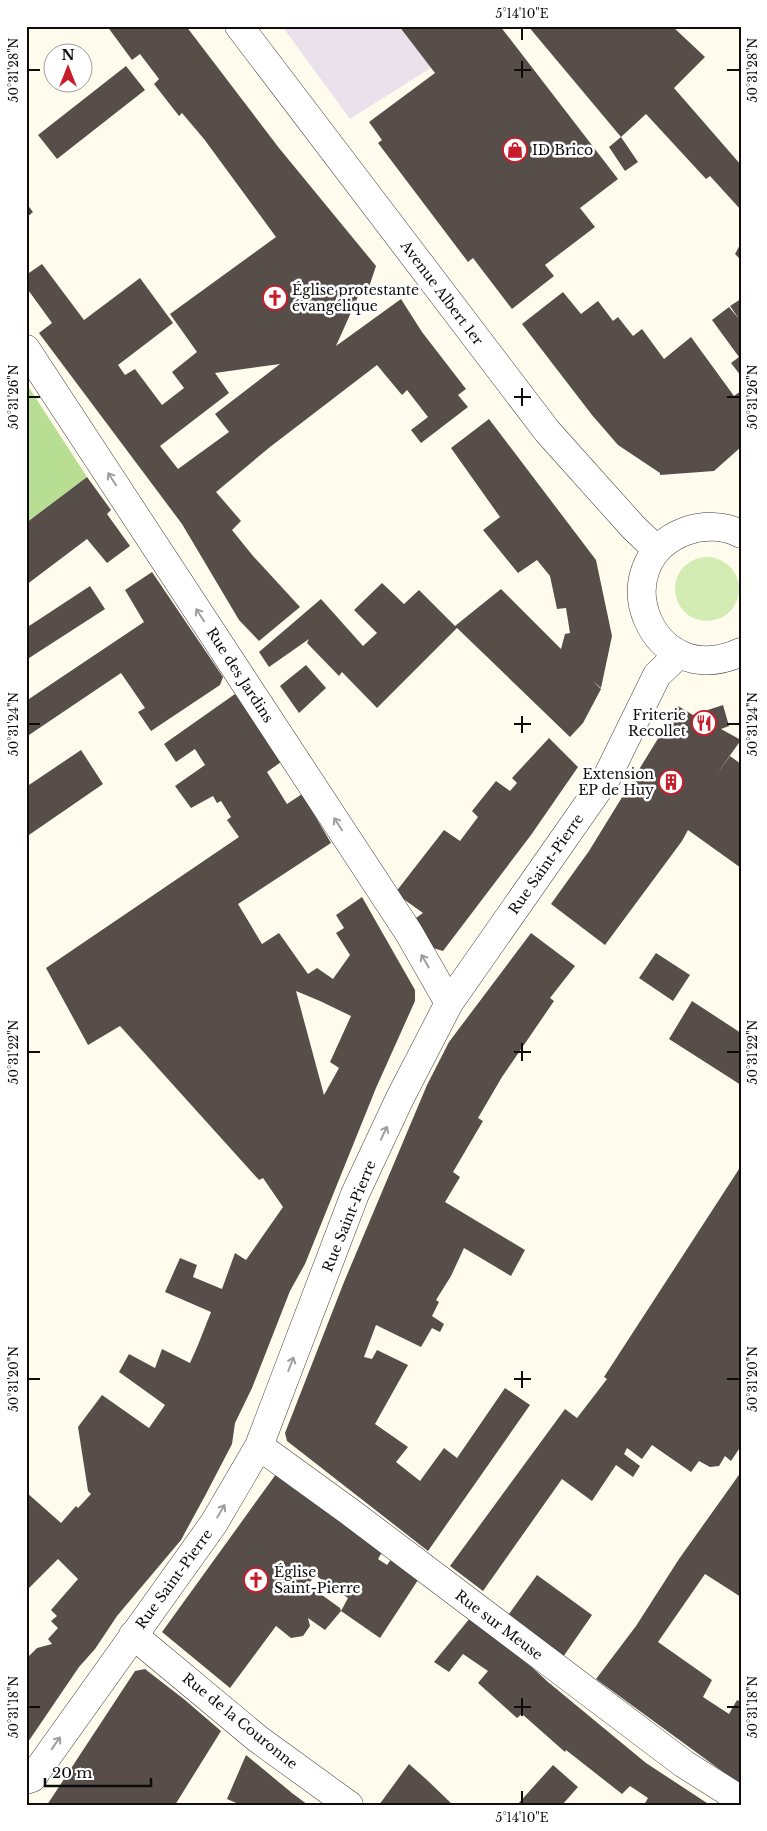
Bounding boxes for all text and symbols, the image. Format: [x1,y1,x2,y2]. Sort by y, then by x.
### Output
text: 5°14'10"E [496,6,549,21]
text: 50°31'28"N [6,37,21,102]
text: 50°31'28"N [745,37,760,102]
north arrow [42,42,92,92]
text: N [61,46,75,64]
shop icon: ID Brico [502,137,528,163]
place label: ID Brico [532,141,593,159]
street label: Avenue Albert 1er [396,236,487,349]
place label: Église protestante évangélique [292,281,419,315]
church icon: Église protestante évangélique [262,285,288,311]
text: 50°31'26"N [6,364,21,430]
text: 50°31'26"N [745,364,760,430]
one-way arrow [107,472,117,486]
one-way arrow [195,609,205,623]
street label: Rue des Jardins [203,624,277,726]
text: 50°31'24"N [6,692,21,756]
text: 50°31'24"N [745,692,760,756]
place label: Friterie Recollet [628,706,687,740]
restaurant icon: Friterie Recollet [691,710,717,736]
place label: Extension EP de Huy [578,765,654,799]
building icon: Extension EP de Huy [658,769,684,795]
street label: Rue Saint-Pierre [505,810,587,918]
one-way arrow [332,818,342,832]
one-way arrow [420,954,429,969]
text: 50°31'22"N [6,1019,21,1084]
text: 50°31'22"N [745,1019,760,1084]
one-way arrow [380,1126,389,1141]
street label: Rue Saint-Pierre [318,1157,380,1275]
text: 50°31'20"N [6,1346,21,1412]
text: 50°31'20"N [745,1346,760,1412]
one-way arrow [286,1357,296,1372]
one-way arrow [217,1504,227,1518]
street label: Rue Saint-Pierre [132,1526,216,1632]
place label: Église Saint-Pierre [274,1563,360,1597]
church icon: Église Saint-Pierre [243,1567,269,1593]
street label: Rue sur Meuse [452,1586,546,1664]
street label: Rue de la Couronne [179,1669,301,1773]
text: 50°31'18"N [6,1675,21,1738]
text: 50°31'18"N [745,1675,760,1738]
one-way arrow [51,1736,61,1750]
scale bar [45,1756,151,1788]
text: 20 m [52,1763,92,1782]
text: 5°14'10"E [496,1810,549,1825]

